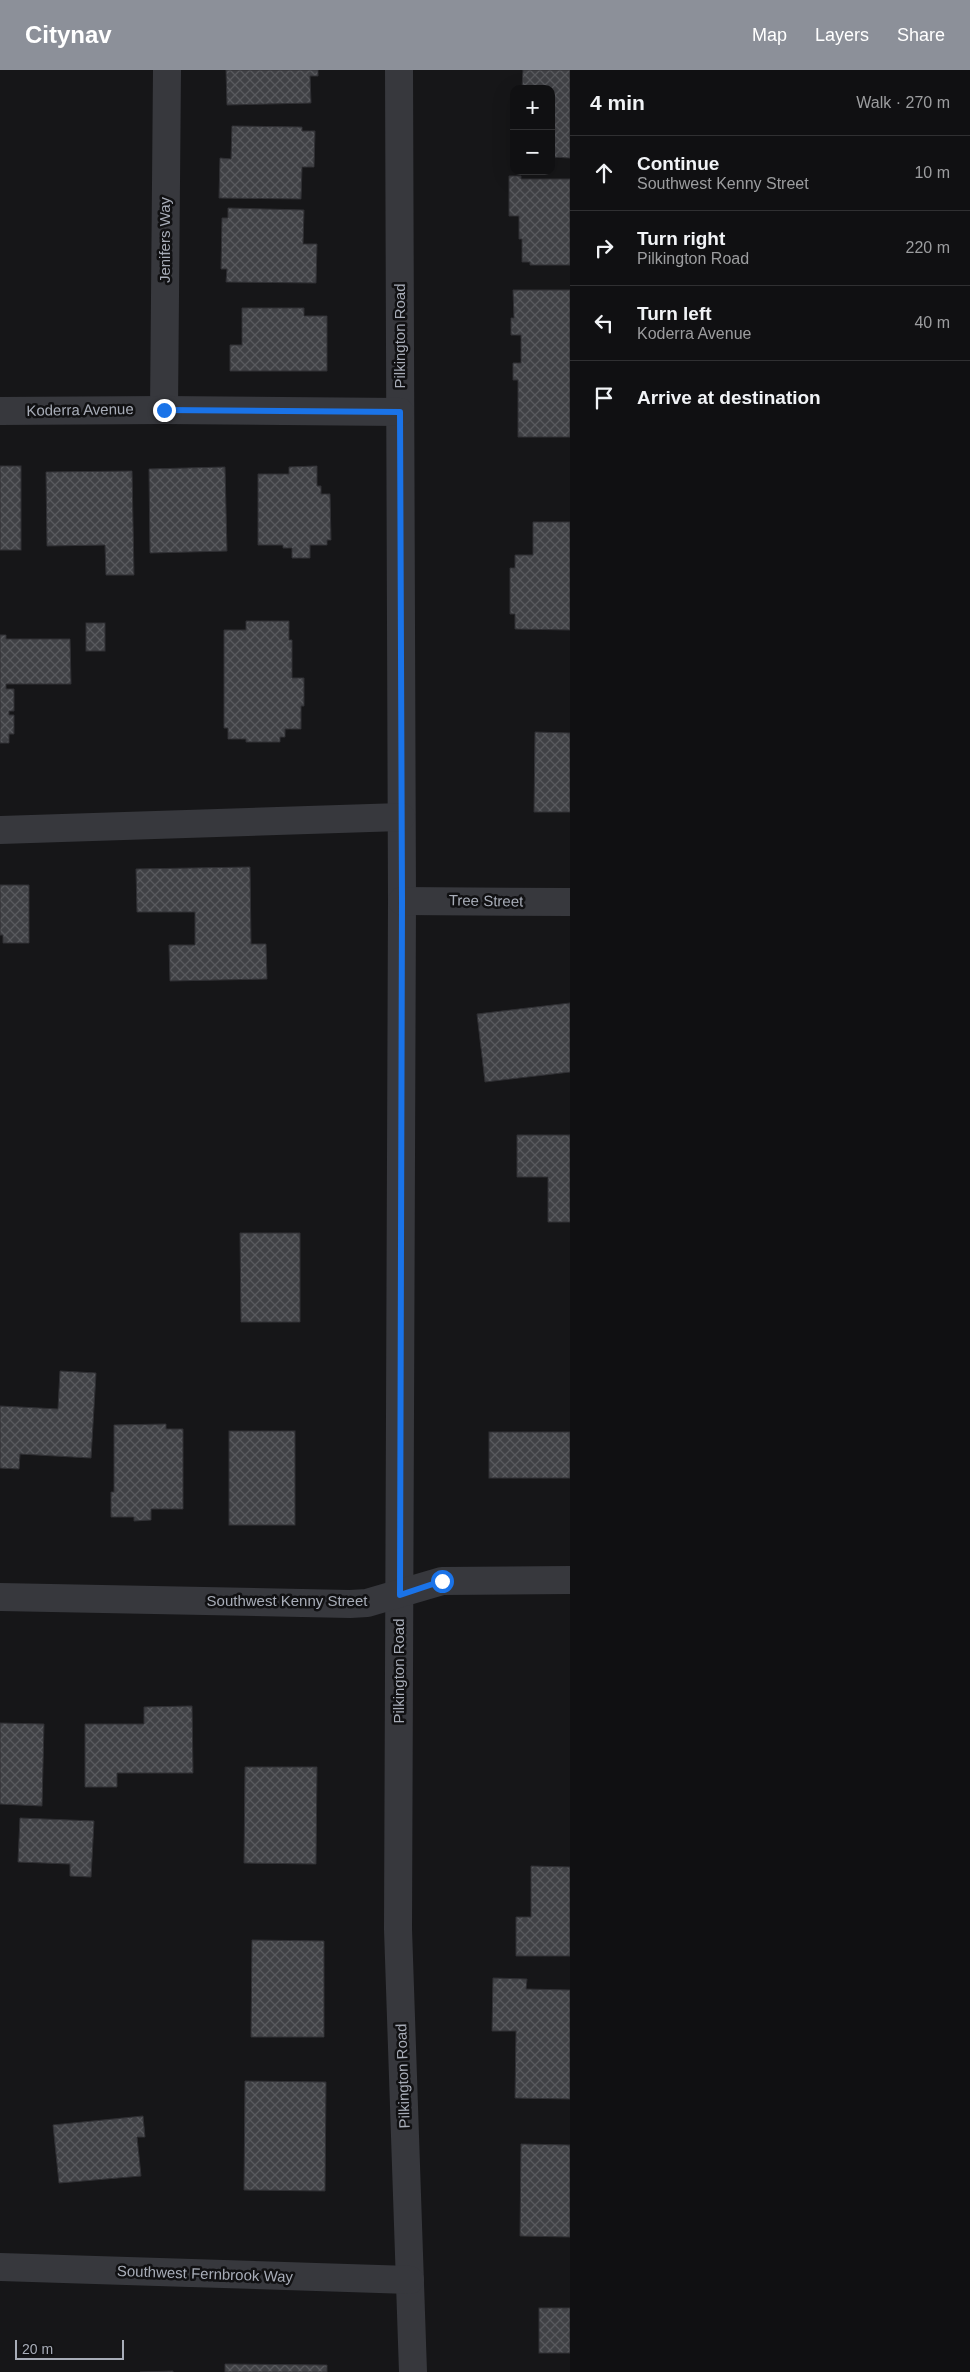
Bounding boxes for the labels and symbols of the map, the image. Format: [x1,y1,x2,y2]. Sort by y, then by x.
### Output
street label: Jenifers Way [156,196,173,283]
street label: Pilkington Road [391,283,408,389]
route end [153,399,176,422]
street label: Koderra Avenue [26,400,134,419]
street label: Tree Street [449,891,524,910]
route start [431,1570,454,1593]
street label: Southwest Kenny Street [207,1592,368,1609]
street label: Pilkington Road [390,1618,407,1724]
street label: Pilkington Road [392,2023,413,2129]
street label: Southwest Fernbrook Way [117,2262,294,2285]
scale bar [15,2337,124,2360]

